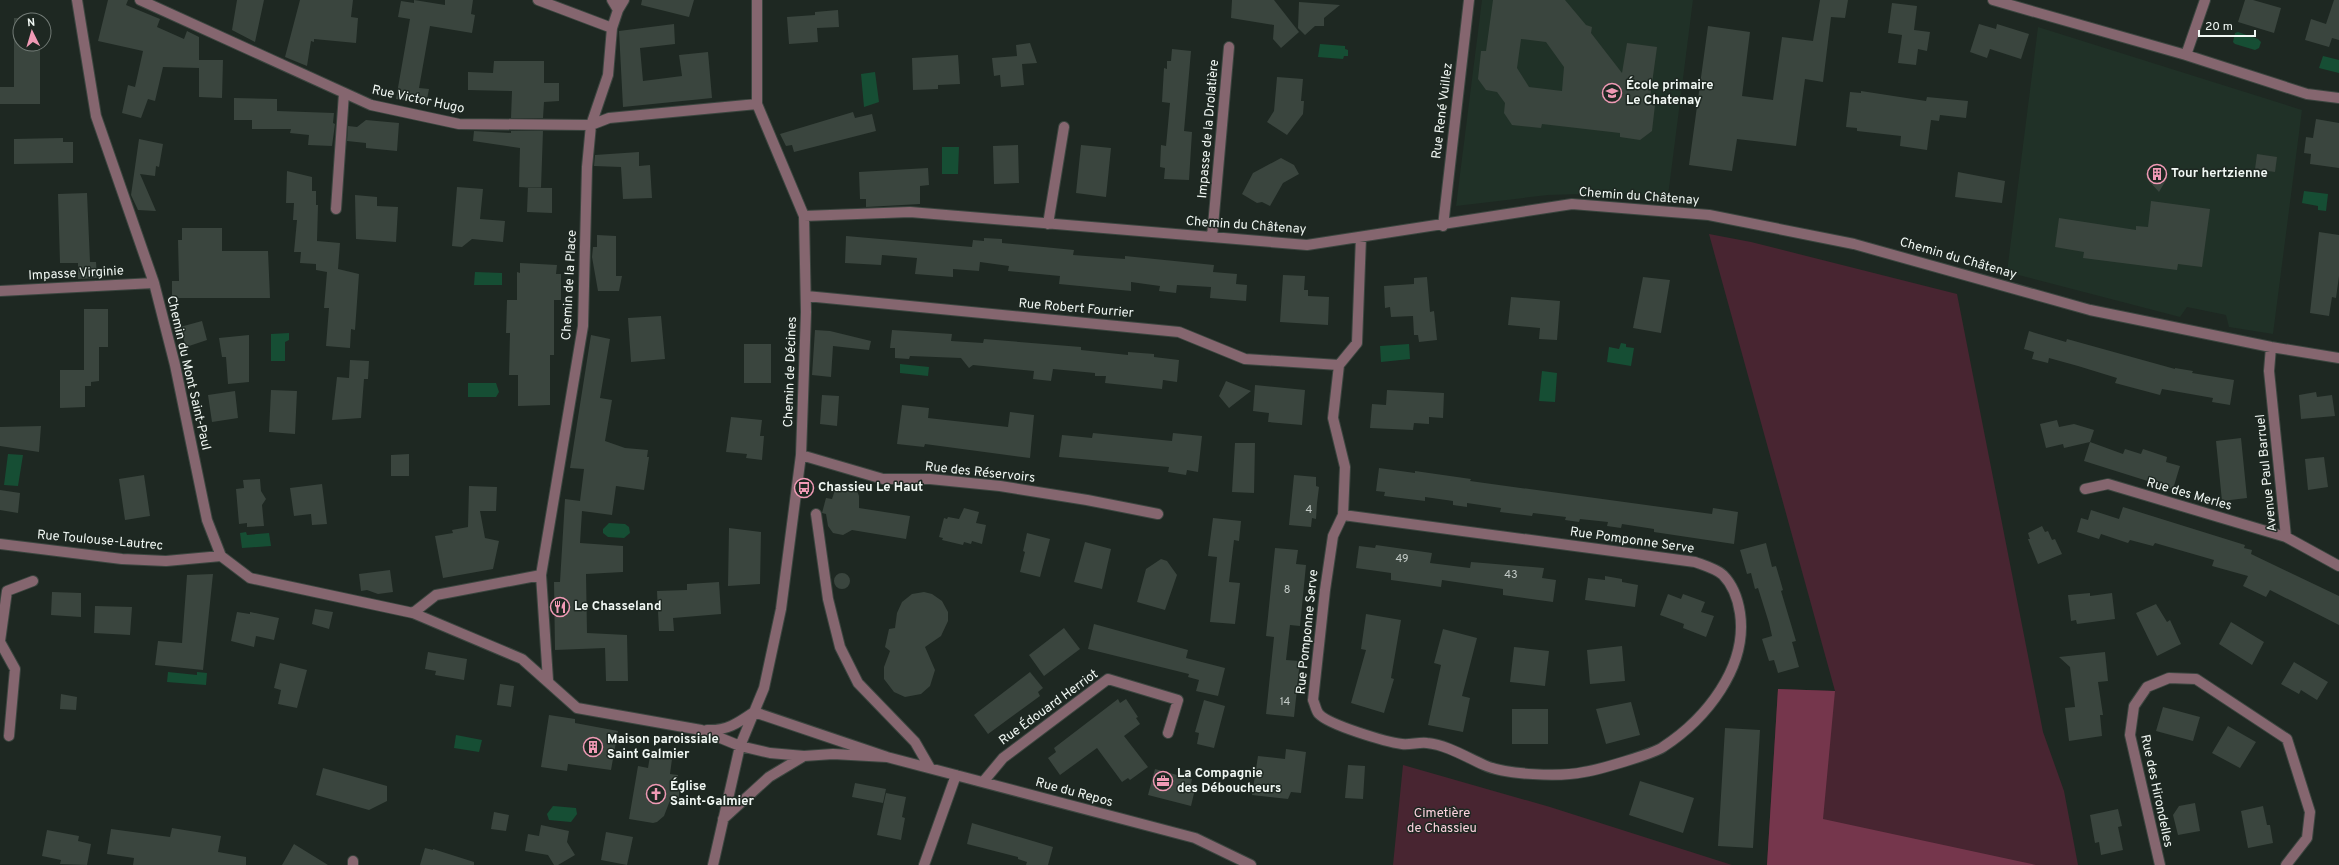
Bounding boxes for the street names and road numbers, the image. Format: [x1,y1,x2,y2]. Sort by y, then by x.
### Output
street label: Impasse de la Drolatière [1195,59,1223,199]
street label: Rue René Vuillez [1429,62,1457,160]
street label: Rue Victor Hugo [370,82,466,118]
street label: Chemin du Châtenay [1578,185,1700,209]
street label: Chemin du Châtenay [1185,214,1307,238]
street label: Chemin de la Place [559,229,581,341]
street label: Chemin du Châtenay [1898,235,2018,283]
street label: Impasse Virginie [28,264,124,284]
street label: Chemin du Mont Saint-Paul [162,294,214,452]
street label: Rue Robert Fourrier [1018,296,1134,322]
street label: Chemin de Décines [781,316,801,428]
street label: Avenue Paul Barruel [2253,413,2281,533]
street label: Rue des Réservoirs [924,459,1036,487]
street label: Rue des Merles [2144,475,2234,515]
street label: Rue Pomponne Serve [1569,524,1695,558]
street label: Rue Toulouse-Lautrec [36,528,164,554]
street label: Rue Pomponne Serve [1293,569,1323,695]
street label: Rue Édouard Herriot [995,665,1102,749]
street label: Rue des Hirondelles [2136,733,2176,849]
street label: Rue du Repos [1033,775,1115,811]

